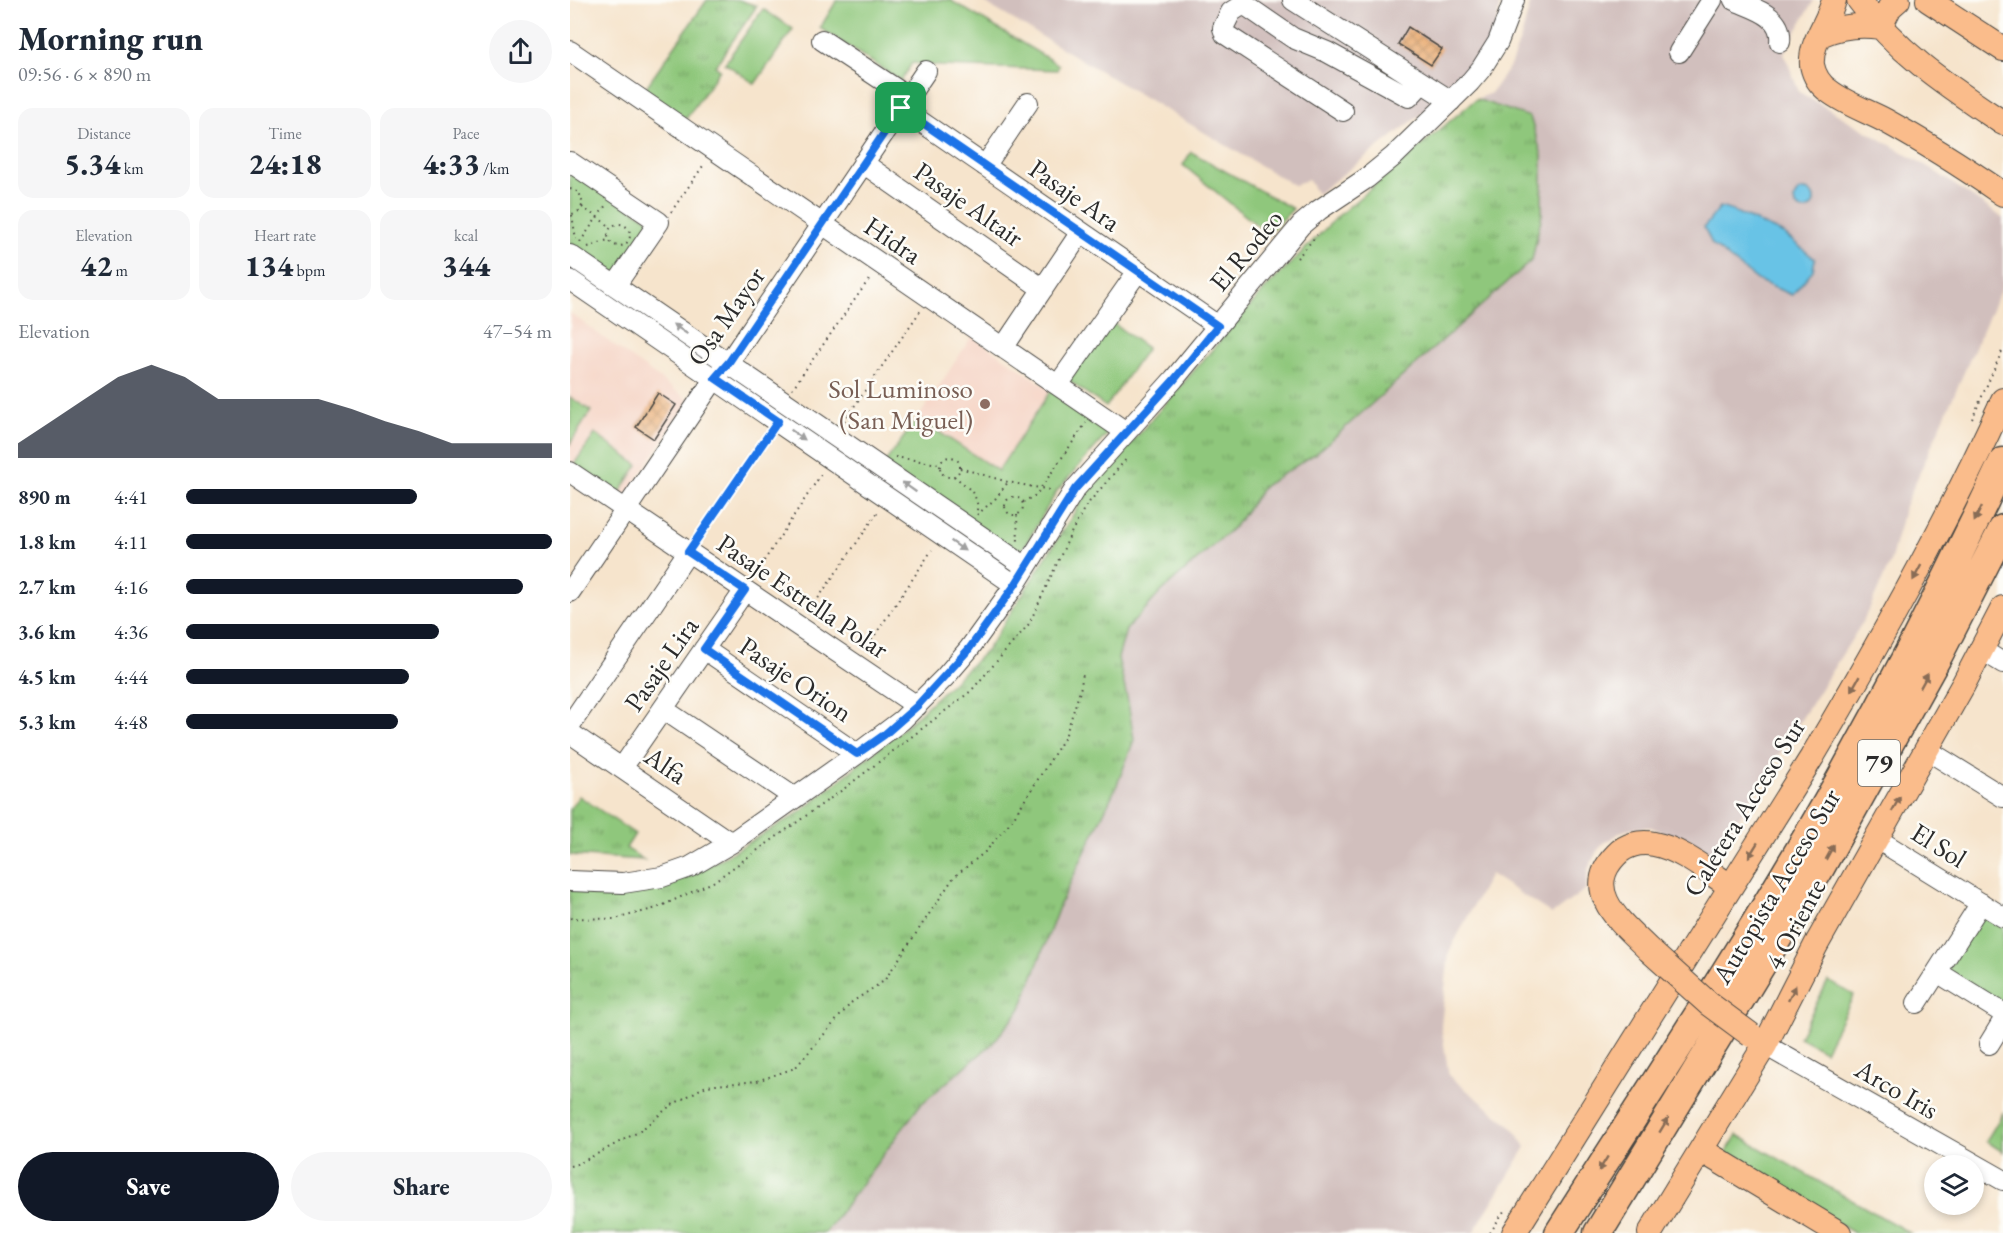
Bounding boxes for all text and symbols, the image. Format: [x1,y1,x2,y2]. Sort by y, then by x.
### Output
text: Morning run [18,17,203,60]
button: share [489,20,552,83]
text: 09:56 · 6 × 890 m [18,61,151,87]
pin [875,82,926,133]
icon: arrive [884,91,917,124]
text: Distance [77,123,131,144]
text: Time [268,123,302,144]
text: Pace [453,123,479,144]
text: 5.34 [64,144,120,183]
text: 24:18 [248,144,322,183]
text: 4:33 [423,144,480,183]
street label: Pasaje Ara [1022,151,1128,239]
street label: Pasaje Altair [908,154,1030,254]
text: km [120,158,144,179]
text: /km [480,158,509,179]
street label: El Rodeo [1201,202,1291,298]
street label: Hidra [858,208,929,272]
text: Elevation [75,225,133,246]
text: Heart rate [254,225,316,246]
text: kcal [454,225,478,246]
text: 42 [80,246,112,285]
text: 134 [245,246,293,285]
text: 344 [442,246,490,285]
text: m [112,260,128,281]
text: bpm [293,260,325,281]
street label: Osa Mayor [679,260,773,372]
text: Elevation [18,318,90,344]
text: 47–54 m [483,318,552,344]
one-way arrow [672,324,689,335]
place label: Sol Luminoso (San Miguel) [828,371,973,437]
marker: Sol Luminoso (San Miguel) [978,397,992,411]
one-way arrow [789,429,805,441]
one-way arrow [900,481,917,492]
text: 890 m [18,484,71,510]
text: 4:41 [114,484,148,510]
one-way arrow [1974,506,1983,523]
street label: Pasaje Estrella Polar [711,526,895,666]
text: 1.8 km [18,529,76,555]
text: 4:11 [114,529,148,555]
one-way arrow [950,540,966,551]
one-way arrow [1912,565,1922,582]
text: 2.7 km [18,574,76,600]
text: 4:16 [114,574,148,600]
street label: Pasaje Lira [616,610,706,718]
text: 3.6 km [18,619,76,645]
text: 4:36 [114,619,148,645]
street label: Pasaje Orion [733,628,859,730]
text: 4.5 km [18,664,76,690]
text: 4:44 [114,664,148,690]
one-way arrow [1919,673,1930,689]
one-way arrow [1850,676,1860,693]
text: 5.3 km [18,709,76,735]
text: 4:48 [114,709,148,735]
street label: Caletera Acceso Sur [1675,711,1813,903]
street label: Alfa [637,738,694,792]
road number: 79 [1858,740,1900,786]
street label: Autopista Acceso Sur [1703,782,1848,991]
one-way arrow [1891,795,1901,812]
street label: El Sol [1905,814,1973,876]
one-way arrow [1748,842,1759,858]
one-way arrow [1824,843,1834,860]
street label: 4 Oriente [1756,872,1834,976]
one-way arrow [1787,985,1796,1002]
street label: Arco Iris [1848,1051,1945,1127]
one-way arrow [1659,1117,1670,1133]
button: Save [18,1152,279,1221]
button: Share [291,1152,552,1221]
map controls [1924,1155,1984,1215]
button: layers [1924,1155,1984,1215]
one-way arrow [1597,1156,1608,1172]

